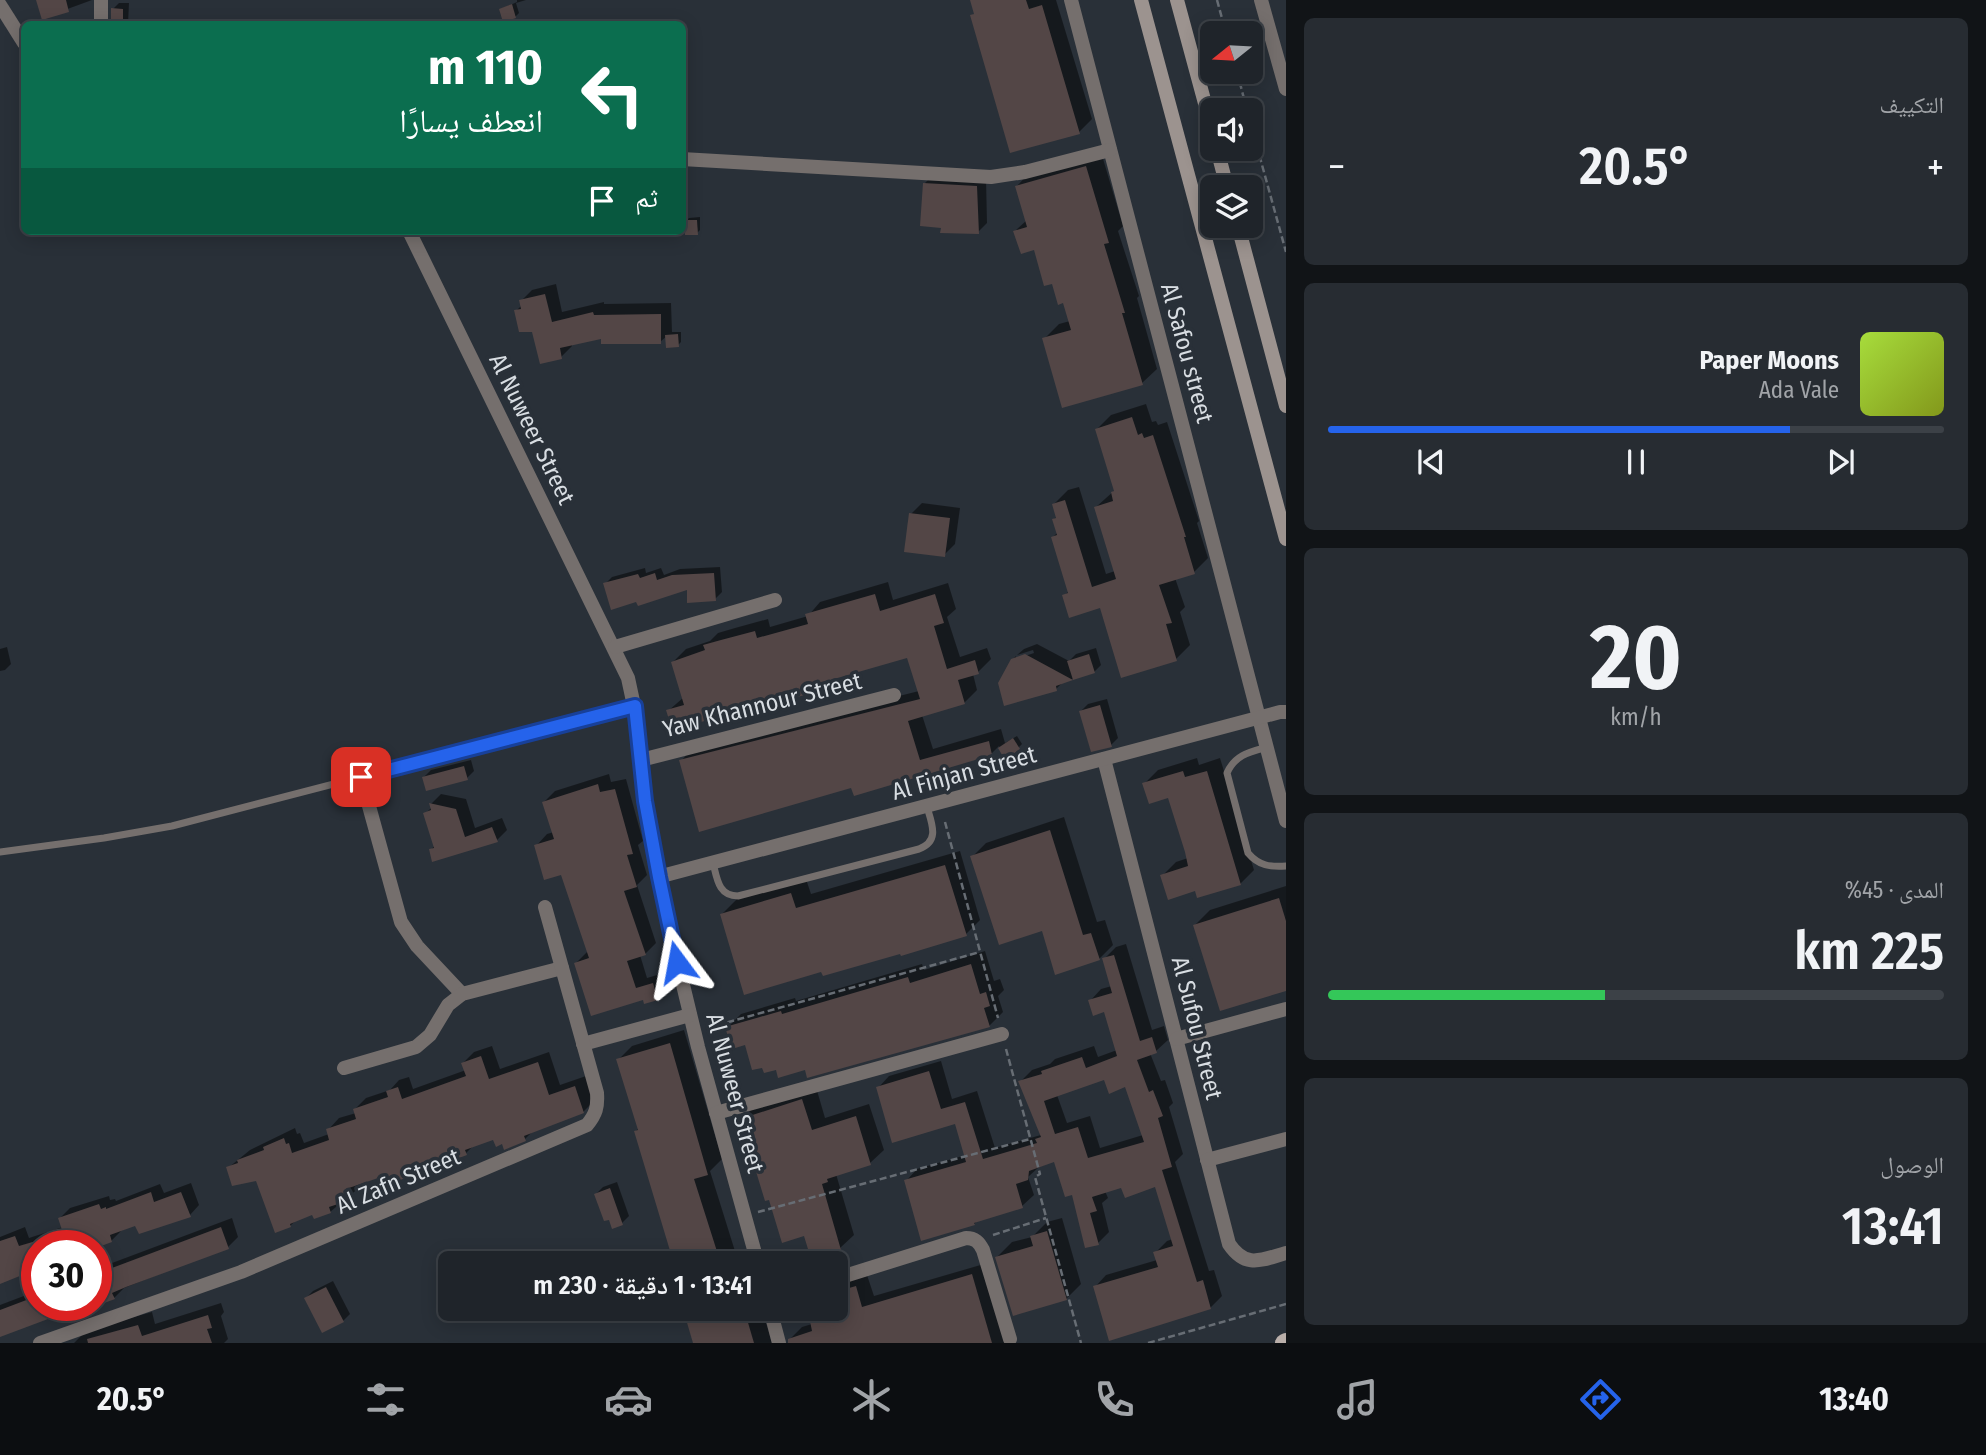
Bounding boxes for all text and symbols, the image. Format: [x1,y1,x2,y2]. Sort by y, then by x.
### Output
north arrow [1200,21,1264,84]
map controls [1200,21,1263,238]
text: 110 m [428,38,543,97]
icon: left [567,49,658,140]
text: التكييف [1879,91,1944,119]
button: sound [1200,98,1263,161]
text: انعطف يسارًا [399,102,543,140]
text: 20.5° [1579,135,1693,198]
text: − [1328,144,1345,190]
text: + [1927,144,1944,190]
button: layers [1200,175,1263,238]
icon: arrive [583,182,621,220]
text: ثم [635,183,658,214]
street label: Al Safou street [1155,280,1219,426]
text: Paper Moons [1699,345,1839,376]
street label: Al Nuweer Street [483,349,581,509]
text: Ada Vale [1759,376,1839,404]
icon: previous [1412,443,1450,481]
icon: pause [1617,443,1655,481]
icon: next [1822,443,1860,481]
text: 20 [1590,603,1682,712]
street label: Yaw Khannour Street [660,667,864,743]
text: km/h [1610,703,1662,731]
street label: Al Finjan Street [889,740,1039,806]
pin [331,747,391,807]
icon: arrive [342,758,380,796]
text: المدى · 45% [1845,876,1944,904]
text: 225 km [1794,920,1944,983]
position arrow [640,925,714,999]
street label: Al Sufou Street [1166,954,1228,1102]
street label: Al Nuweer Street [700,1010,770,1176]
street label: Al Zafn Street [332,1142,464,1220]
text: الوصول [1880,1151,1944,1179]
text: 13:41 [1842,1195,1944,1258]
speed limit sign: 30 [21,1230,112,1321]
text: 13:41 · 1 دقيقة · 230 m [533,1270,753,1301]
icon: filters [361,1375,410,1424]
icon: car [604,1375,653,1424]
icon: climate [847,1375,896,1424]
icon: phone [1090,1375,1139,1424]
icon: music [1333,1375,1382,1424]
icon: directions [1576,1375,1625,1424]
text: 20.5° [97,1380,167,1418]
text: 13:40 [1819,1380,1889,1418]

